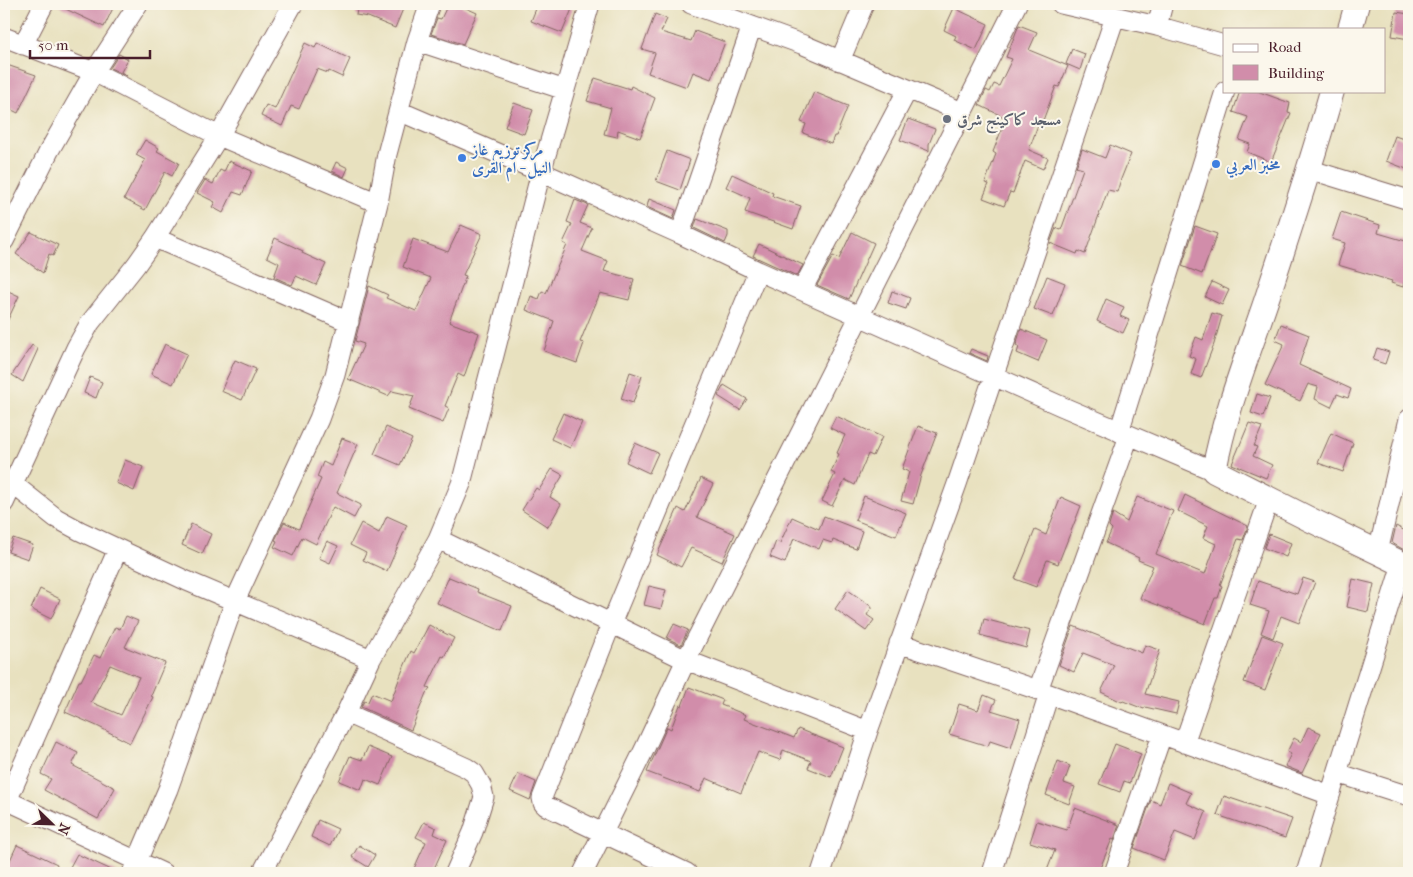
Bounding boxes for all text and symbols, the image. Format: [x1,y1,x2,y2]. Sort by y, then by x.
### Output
scale bar [30,28,150,60]
legend [1223,28,1386,92]
text: 50 m [38,36,69,54]
text: Road [1268,38,1302,56]
text: Building [1268,64,1325,82]
place label: مسجد كاكينج شرق [957,110,1062,134]
marker: مسجد كاكينج شرق [941,113,953,125]
place label: مركز توزيع غاز النيل - ام القرى [470,140,552,182]
marker: مركز توزيع غاز النيل - ام القرى [456,152,468,164]
place label: مخبز العربي [1225,155,1280,178]
marker: مخبز العربي [1210,158,1222,170]
north arrow [28,800,78,850]
text: N [53,821,73,837]

